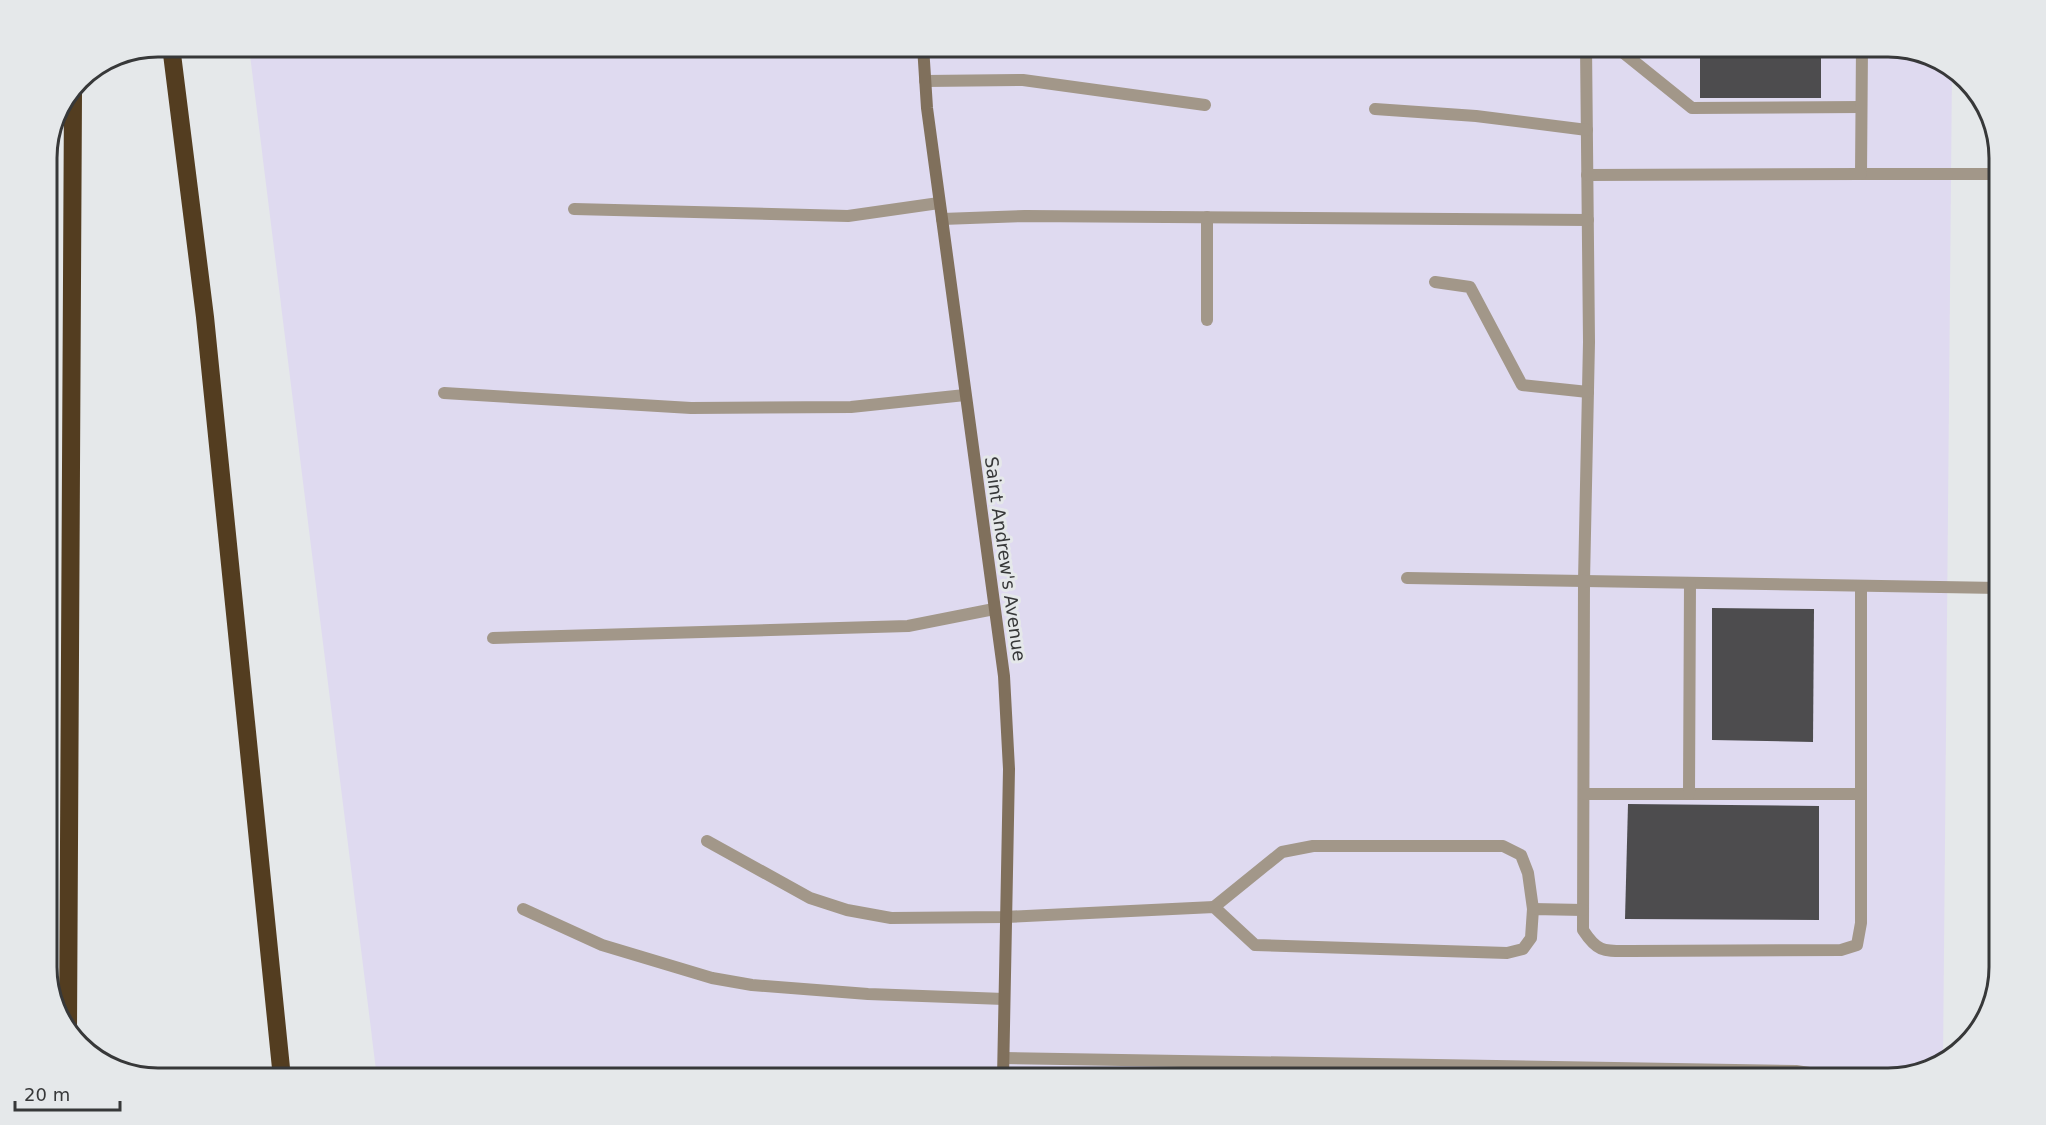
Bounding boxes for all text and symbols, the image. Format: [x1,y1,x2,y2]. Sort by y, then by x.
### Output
street label: Saint Andrew's Avenue [981,455,1030,663]
scale bar [15,1074,120,1112]
text: 20 m [24,1084,70,1105]

